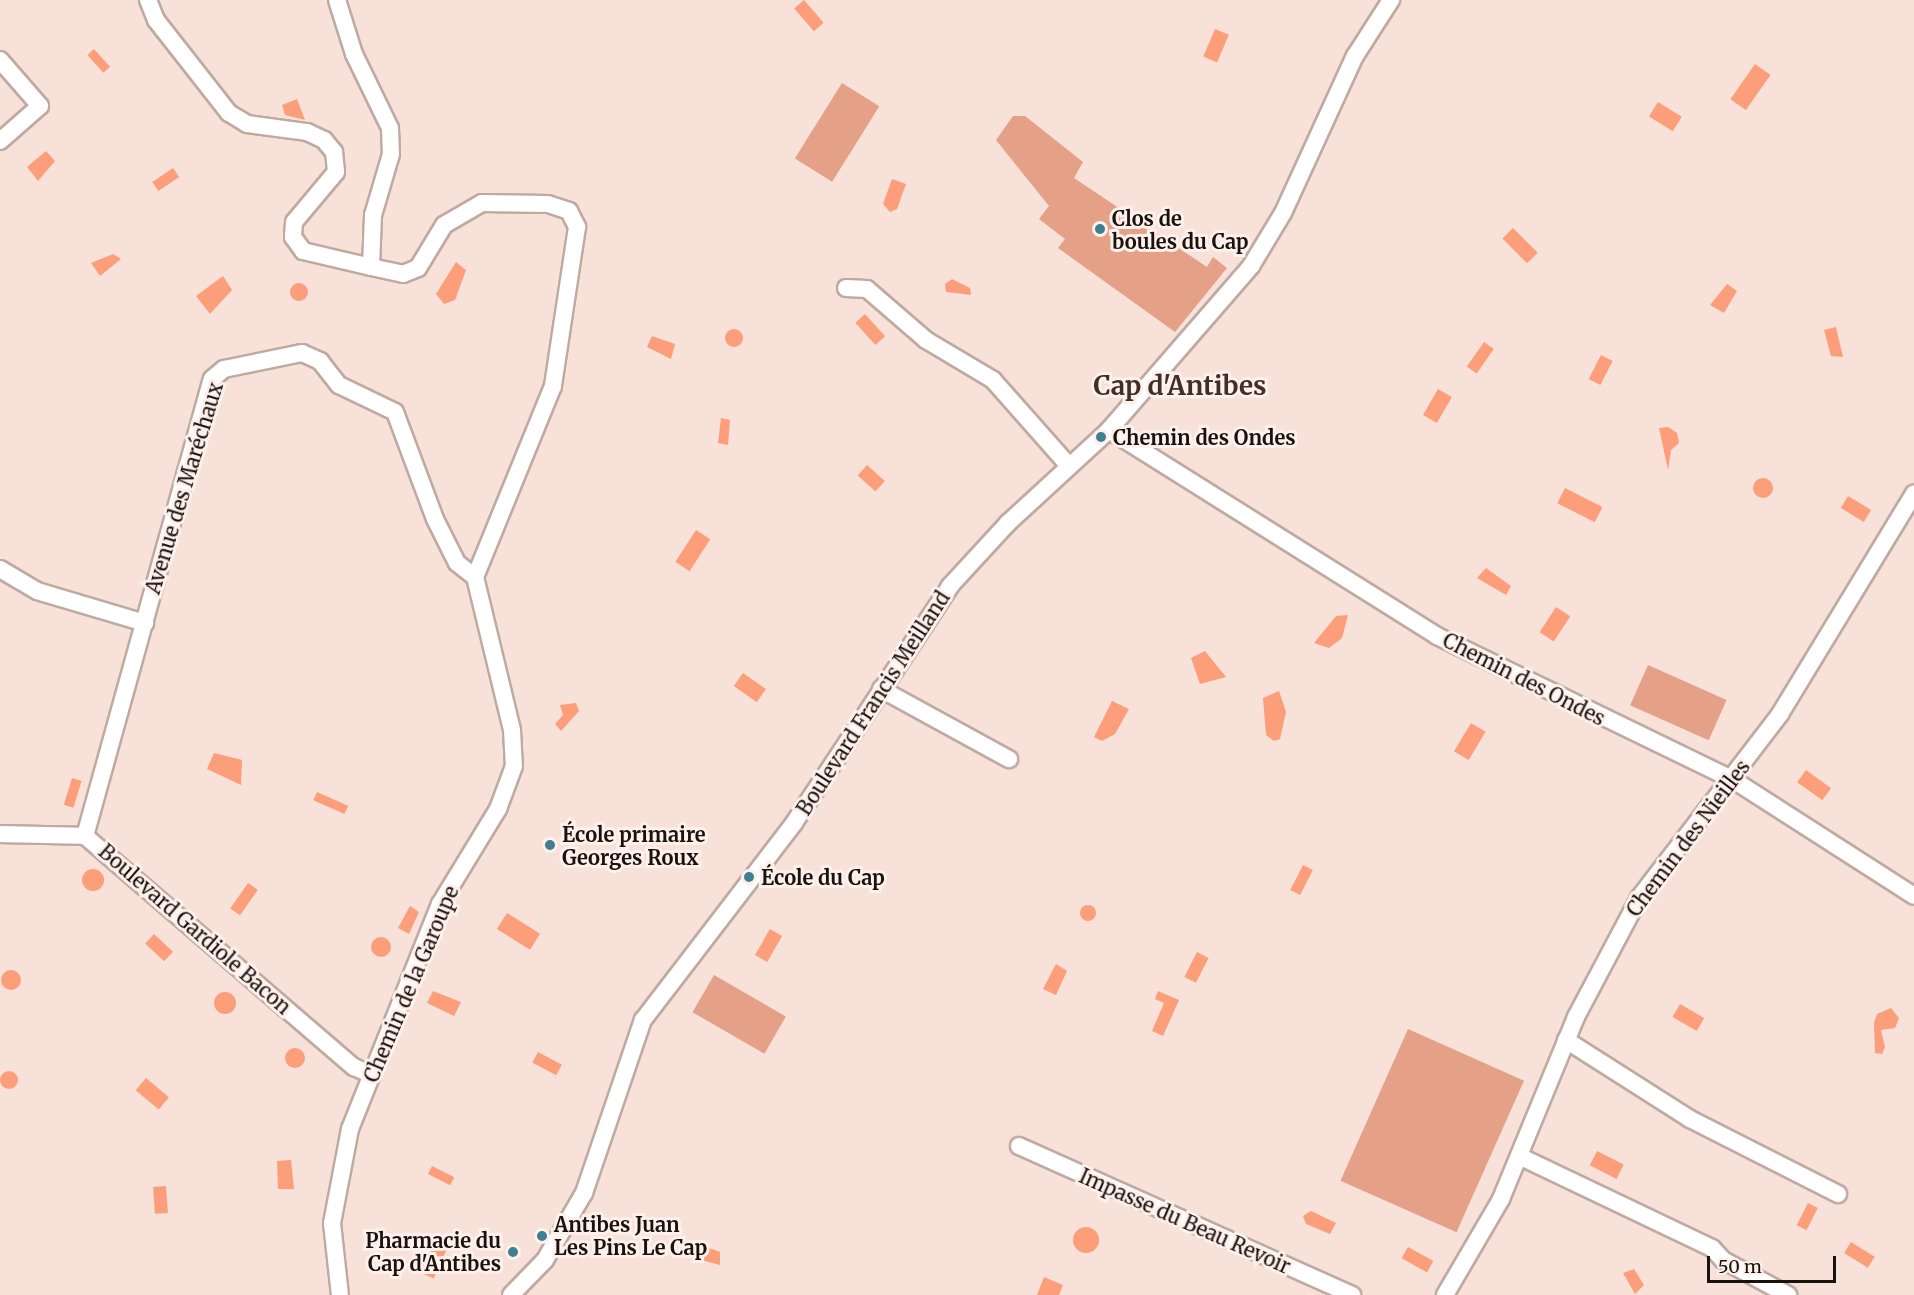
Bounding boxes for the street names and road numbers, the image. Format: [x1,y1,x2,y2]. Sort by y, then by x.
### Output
street label: Avenue des Maréchaux [140,379,228,597]
street label: Boulevard Francis Meilland [791,586,955,820]
street label: Chemin des Ondes [1439,628,1609,730]
street label: Chemin des Nieilles [1621,755,1755,921]
street label: Boulevard Gardiole Bacon [94,839,296,1019]
street label: Chemin de la Garoupe [359,882,463,1086]
street label: Impasse du Beau Revoir [1076,1163,1294,1279]

